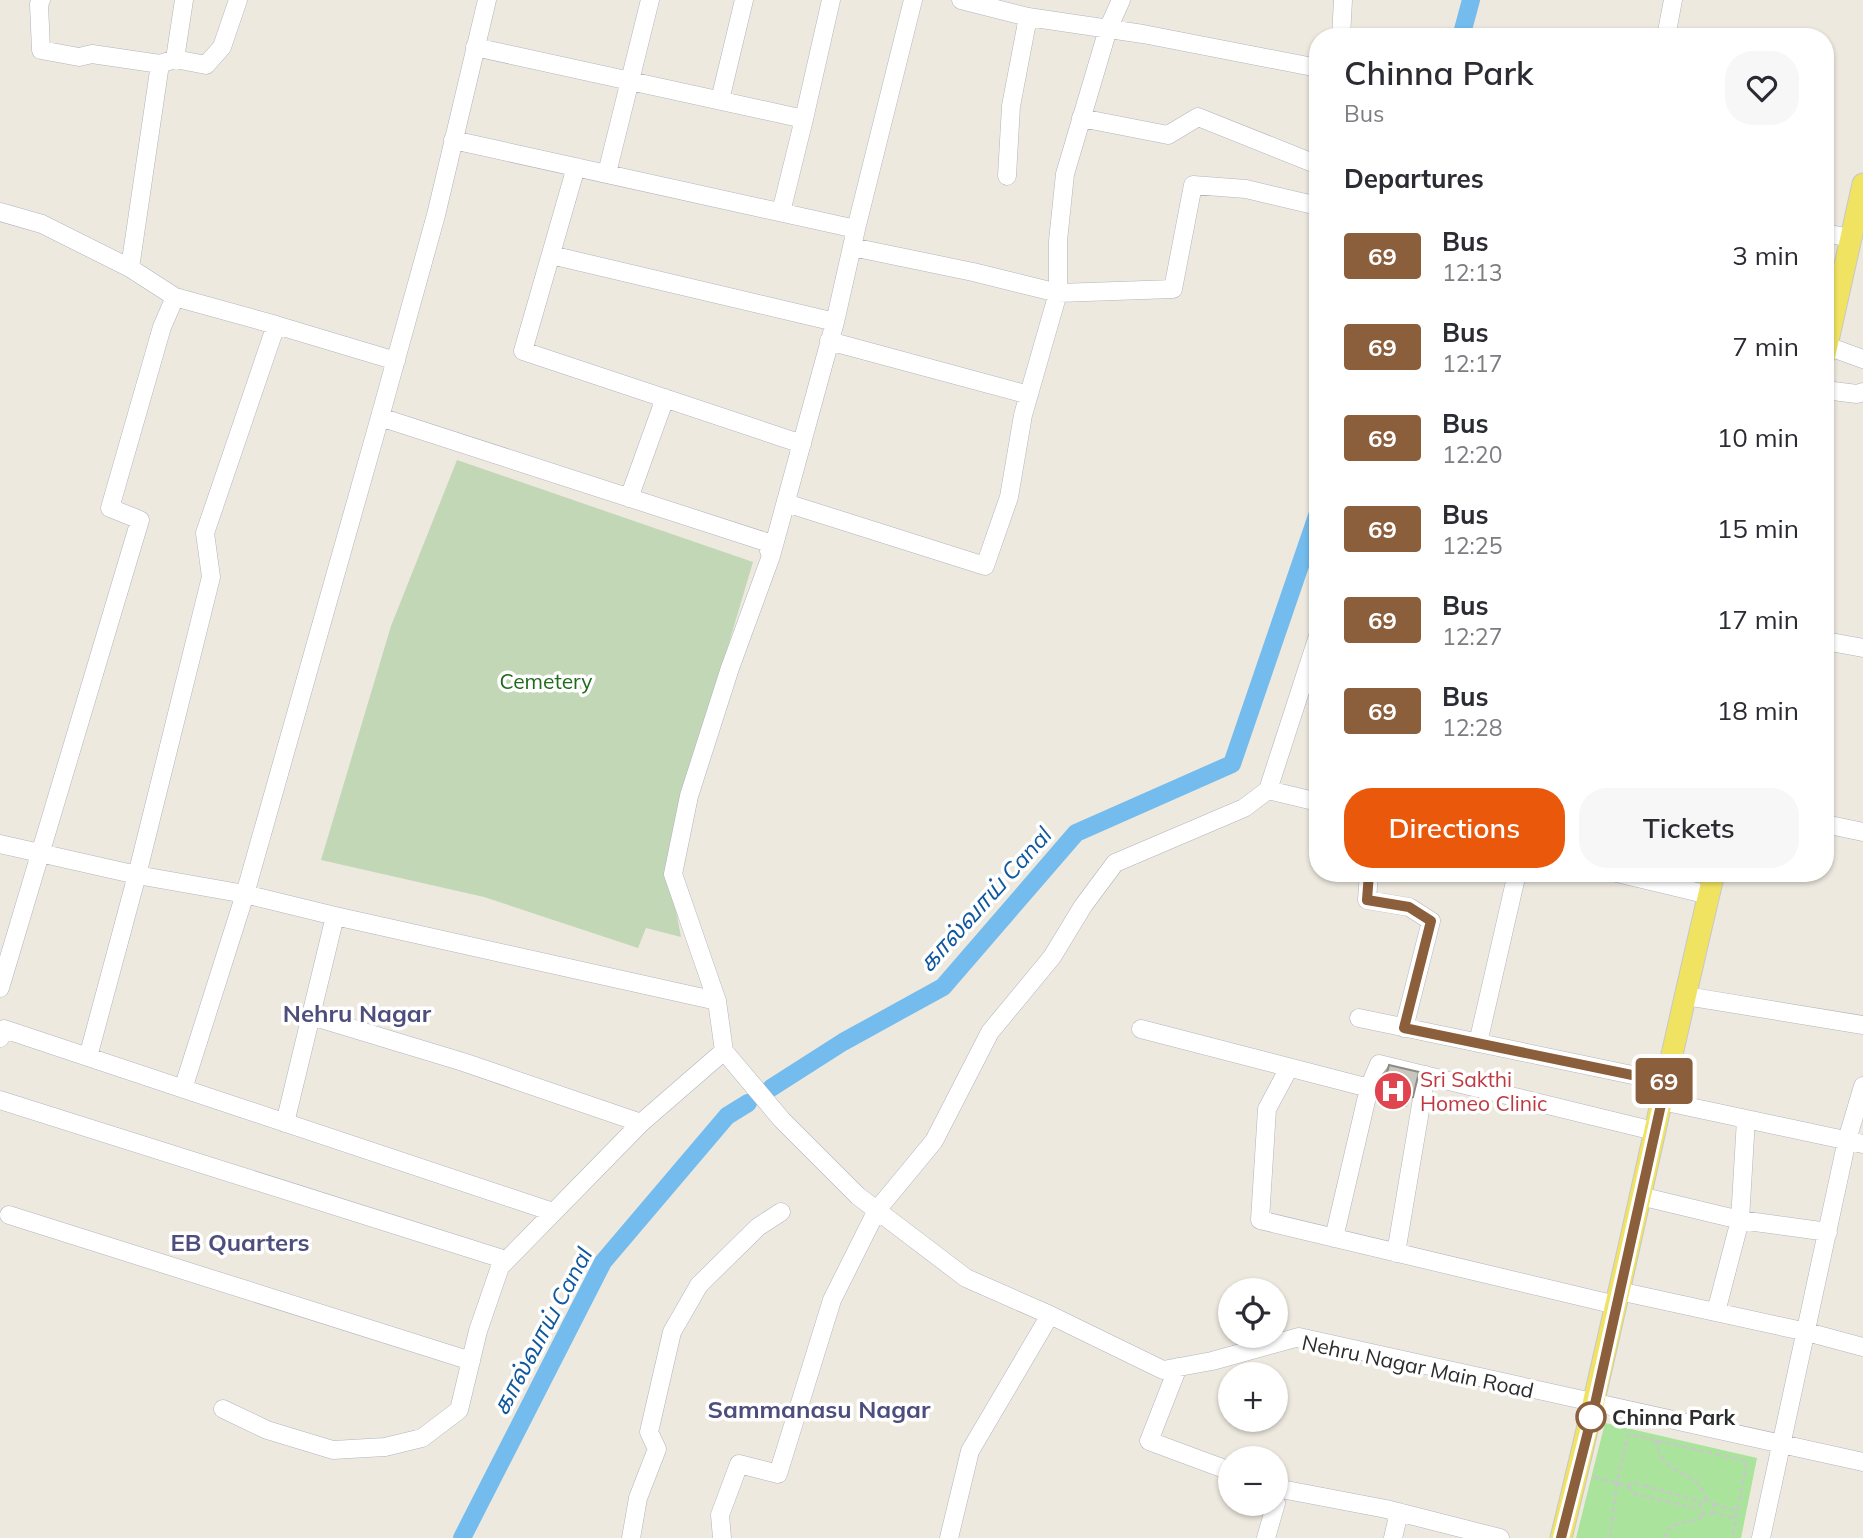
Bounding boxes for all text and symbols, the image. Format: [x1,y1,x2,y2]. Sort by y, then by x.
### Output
button: heart [1725,51,1799,125]
text: Chinna Park [1344,52,1533,93]
text: Bus [1344,99,1384,128]
text: Departures [1344,162,1484,195]
text: Bus [1442,225,1488,258]
text: 3 min [1732,239,1799,272]
text: 69 [1368,241,1397,271]
text: 12:13 [1442,258,1502,287]
text: Bus [1442,316,1488,349]
text: 7 min [1732,330,1799,363]
text: 69 [1368,332,1397,362]
text: 12:17 [1442,349,1502,378]
text: Bus [1442,407,1488,440]
text: 10 min [1717,421,1799,454]
text: 69 [1368,423,1397,453]
text: 12:20 [1442,440,1502,469]
text: Bus [1442,498,1488,531]
text: 15 min [1717,512,1799,545]
text: 69 [1368,514,1397,544]
text: 12:25 [1442,531,1502,560]
text: Bus [1442,589,1488,622]
text: 17 min [1717,603,1799,636]
text: 69 [1368,605,1397,635]
text: 12:27 [1442,622,1502,651]
park label: Cemetery [500,668,592,694]
text: Bus [1442,680,1488,713]
text: 18 min [1717,694,1799,727]
text: 69 [1368,696,1397,726]
text: 12:28 [1442,713,1502,742]
button: Directions [1344,788,1565,868]
button: Tickets [1579,788,1799,868]
water label: கால்வாய் Canal [912,820,1058,977]
district label: Nehru Nagar [283,998,432,1028]
line badge: 69 [1632,1058,1696,1104]
place label: Sri Sakthi Homeo Clinic [1420,1066,1547,1116]
text: 69 [1650,1066,1678,1096]
hospital icon: Sri Sakthi Homeo Clinic [1372,1070,1414,1112]
district label: EB Quarters [170,1227,310,1257]
water label: கால்வாய் Canal [486,1242,598,1420]
map controls [1218,1278,1288,1516]
button: locate [1218,1278,1288,1348]
street label: Nehru Nagar Main Road [1300,1329,1536,1403]
button: + [1218,1362,1288,1432]
district label: Sammanasu Nagar [708,1394,931,1424]
marker: Chinna Park [1576,1402,1606,1432]
place label: Chinna Park [1612,1404,1735,1430]
button: − [1218,1446,1288,1516]

